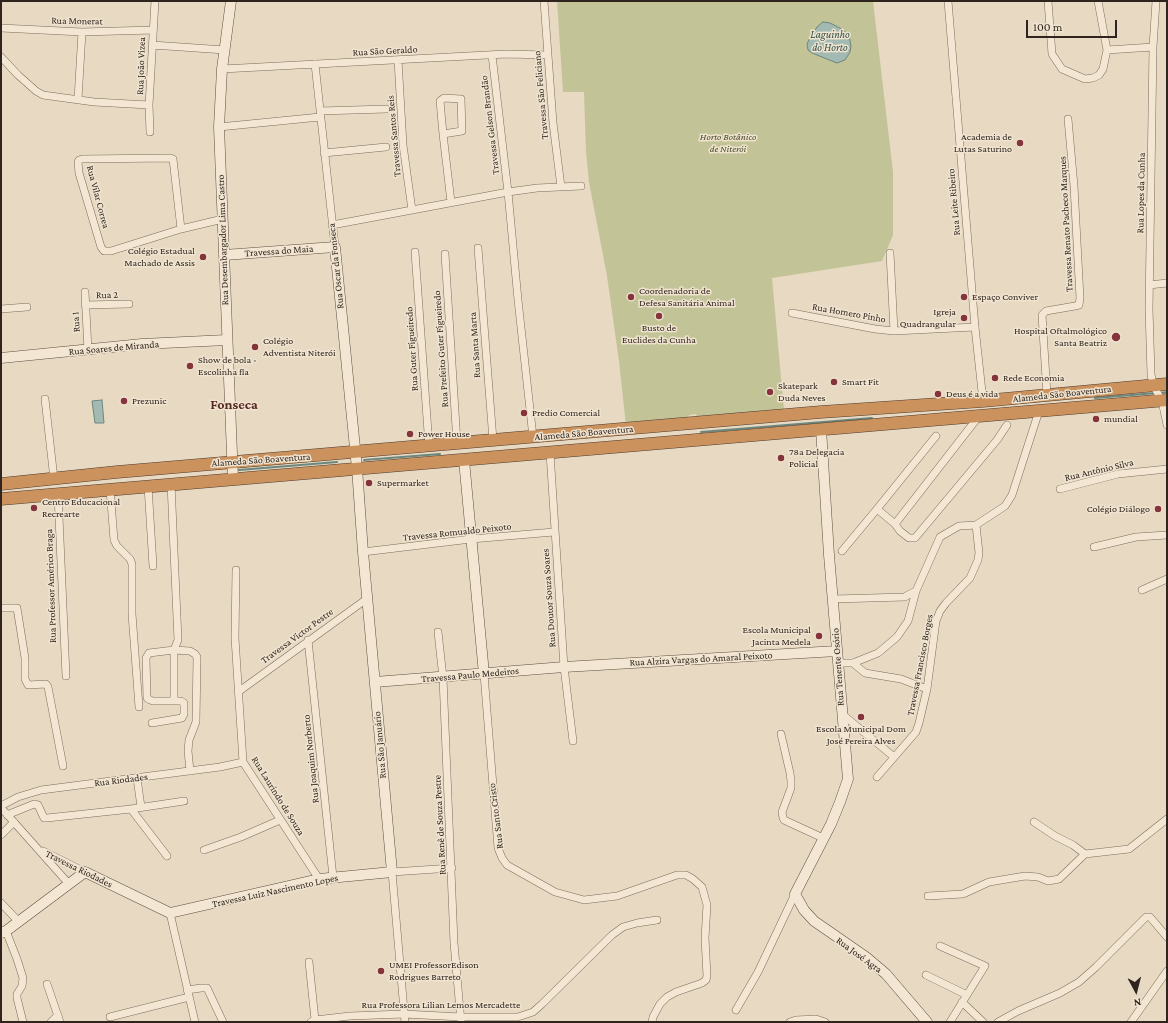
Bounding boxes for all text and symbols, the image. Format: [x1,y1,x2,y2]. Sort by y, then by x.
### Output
scale bar [1028,12,1119,38]
street label: Rua Monerat [51,15,103,27]
text: 100 m [1033,20,1062,34]
water label: Laguinho do Horto [810,28,850,54]
street label: Rua João Vizea [134,37,148,95]
street label: Rua São Geraldo [352,43,418,59]
street label: Travessa São Feliciano [531,50,551,140]
street label: Travessa Gelson Brandão [478,75,502,175]
street label: Travessa Santos Reis [384,95,404,177]
park label: Horto Botânico de Niterói [700,131,756,154]
place label: Academia de Lutas Saturino [954,131,1012,154]
marker: Academia de Lutas Saturino [1015,138,1025,148]
street label: Rua Lopes da Cunha [1134,152,1148,234]
street label: Travessa Renato Pacheco Marques [1056,156,1076,292]
street label: Rua Vilar Correa [84,164,112,230]
street label: Rua Leite Ribeiro [945,168,963,236]
street label: Rua Desembargador Lima Castro [215,174,231,306]
street label: Rua Oscar da Fonseca [326,223,346,309]
street label: Travessa do Maia [244,243,314,259]
place label: Colégio Estadual Machado de Assis [124,245,195,268]
marker: Colégio Estadual Machado de Assis [198,252,208,262]
place label: Coordenadoria de Defesa Sanitária Animal [639,285,735,308]
street label: Rua 2 [96,289,118,301]
street label: Rua Prefeito Guter Figueiredo [431,290,451,408]
place label: Espaço Conviver [972,291,1038,303]
marker: Coordenadoria de Defesa Sanitária Animal [626,292,636,302]
marker: Espaço Conviver [959,292,969,302]
street label: Rua Homero Pinho [811,301,887,325]
street label: Rua Guter Figueiredo [403,306,421,392]
place label: Igreja Quadrangular [900,306,956,330]
street label: Rua 1 [69,311,83,333]
marker: Busto de Euclides da Cunha [654,311,664,321]
street label: Rua Santa Marta [467,312,483,378]
marker: Igreja Quadrangular [959,313,969,323]
place label: Busto de Euclides da Cunha [622,322,696,346]
place label: Hospital Oftalmológico Santa Beatriz [1014,325,1107,348]
marker: Hospital Oftalmológico Santa Beatriz [1110,331,1122,343]
place label: Colégio Adventista Niterói [263,335,336,358]
street label: Rua Soares de Miranda [68,338,160,358]
marker: Colégio Adventista Niterói [250,342,260,352]
place label: Show de bola - Escolinha fla [198,354,257,378]
marker: Show de bola - Escolinha fla [185,361,195,371]
place label: Rede Economia [1003,372,1064,384]
marker: Rede Economia [990,373,1000,383]
place label: Smart Fit [842,376,879,388]
marker: Smart Fit [829,377,839,387]
place label: Skatepark Duda Neves [778,380,825,404]
street label: Alameda São Boaventura [1012,383,1112,405]
marker: Skatepark Duda Neves [765,387,775,397]
place label: Deus é a vida [946,388,998,400]
marker: Deus é a vida [933,389,943,399]
place label: Prezunic [132,395,166,407]
marker: Prezunic [119,396,129,406]
district label: Fonseca [210,397,258,413]
place label: Predio Comercial [532,407,600,419]
marker: Predio Comercial [519,408,529,418]
place label: mundial [1104,413,1138,425]
marker: mundial [1091,414,1101,424]
street label: Alameda São Boaventura [534,423,634,443]
place label: Power House [418,428,470,440]
marker: Power House [405,429,415,439]
place label: 78a Delegacia Policial [789,446,844,470]
street label: Alameda São Boaventura [211,451,311,469]
marker: 78a Delegacia Policial [776,453,786,463]
street label: Rua Antônio Silva [1063,456,1135,484]
place label: Supermarket [377,477,429,489]
marker: Supermarket [364,478,374,488]
place label: Centro Educacional Recrearte [42,496,120,520]
marker: Centro Educacional Recrearte [29,503,39,513]
place label: Colégio Diálogo [1087,503,1150,515]
marker: Colégio Diálogo [1153,504,1163,514]
street label: Travessa Romualdo Peixoto [402,520,512,544]
street label: Rua Professor Américo Braga [43,529,59,643]
street label: Rua Doutor Souza Soares [540,548,558,648]
street label: Travessa Victor Pestre [258,606,336,666]
street label: Travessa Francisco Borges [904,613,936,717]
place label: Escola Municipal Jacinta Medela [743,624,811,648]
street label: Rua Tenente Osório [829,628,847,706]
marker: Escola Municipal Jacinta Medela [814,631,824,641]
street label: Rua Alzira Vargas do Amaral Peixoto [629,649,773,669]
street label: Travessa Paulo Medeiros [421,665,519,685]
street label: Rua São Januário [371,711,389,779]
marker: Escola Municipal Dom José Pereira Alves [856,712,866,722]
street label: Rua Joaquim Norberto [300,714,322,804]
place label: Escola Municipal Dom José Pereira Alves [816,723,906,746]
street label: Rua Laurindo de Souza [249,754,307,838]
street label: Rua Riodades [94,771,148,789]
street label: Rua Renê de Souza Pestre [431,775,449,875]
street label: Rua Santo Cristo [486,782,506,850]
street label: Travessa Riodades [43,848,115,890]
street label: Travessa Luiz Nascimento Lopes [211,872,339,910]
street label: Rua José Agra [834,934,884,976]
place label: UMEI ProfessorEdison Rodrigues Barreto [389,959,479,982]
marker: UMEI ProfessorEdison Rodrigues Barreto [376,966,386,976]
north arrow [1116,971,1156,1011]
text: N [1133,996,1142,1009]
street label: Rua Professora Lilian Lemos Mercadette [362,999,520,1011]

